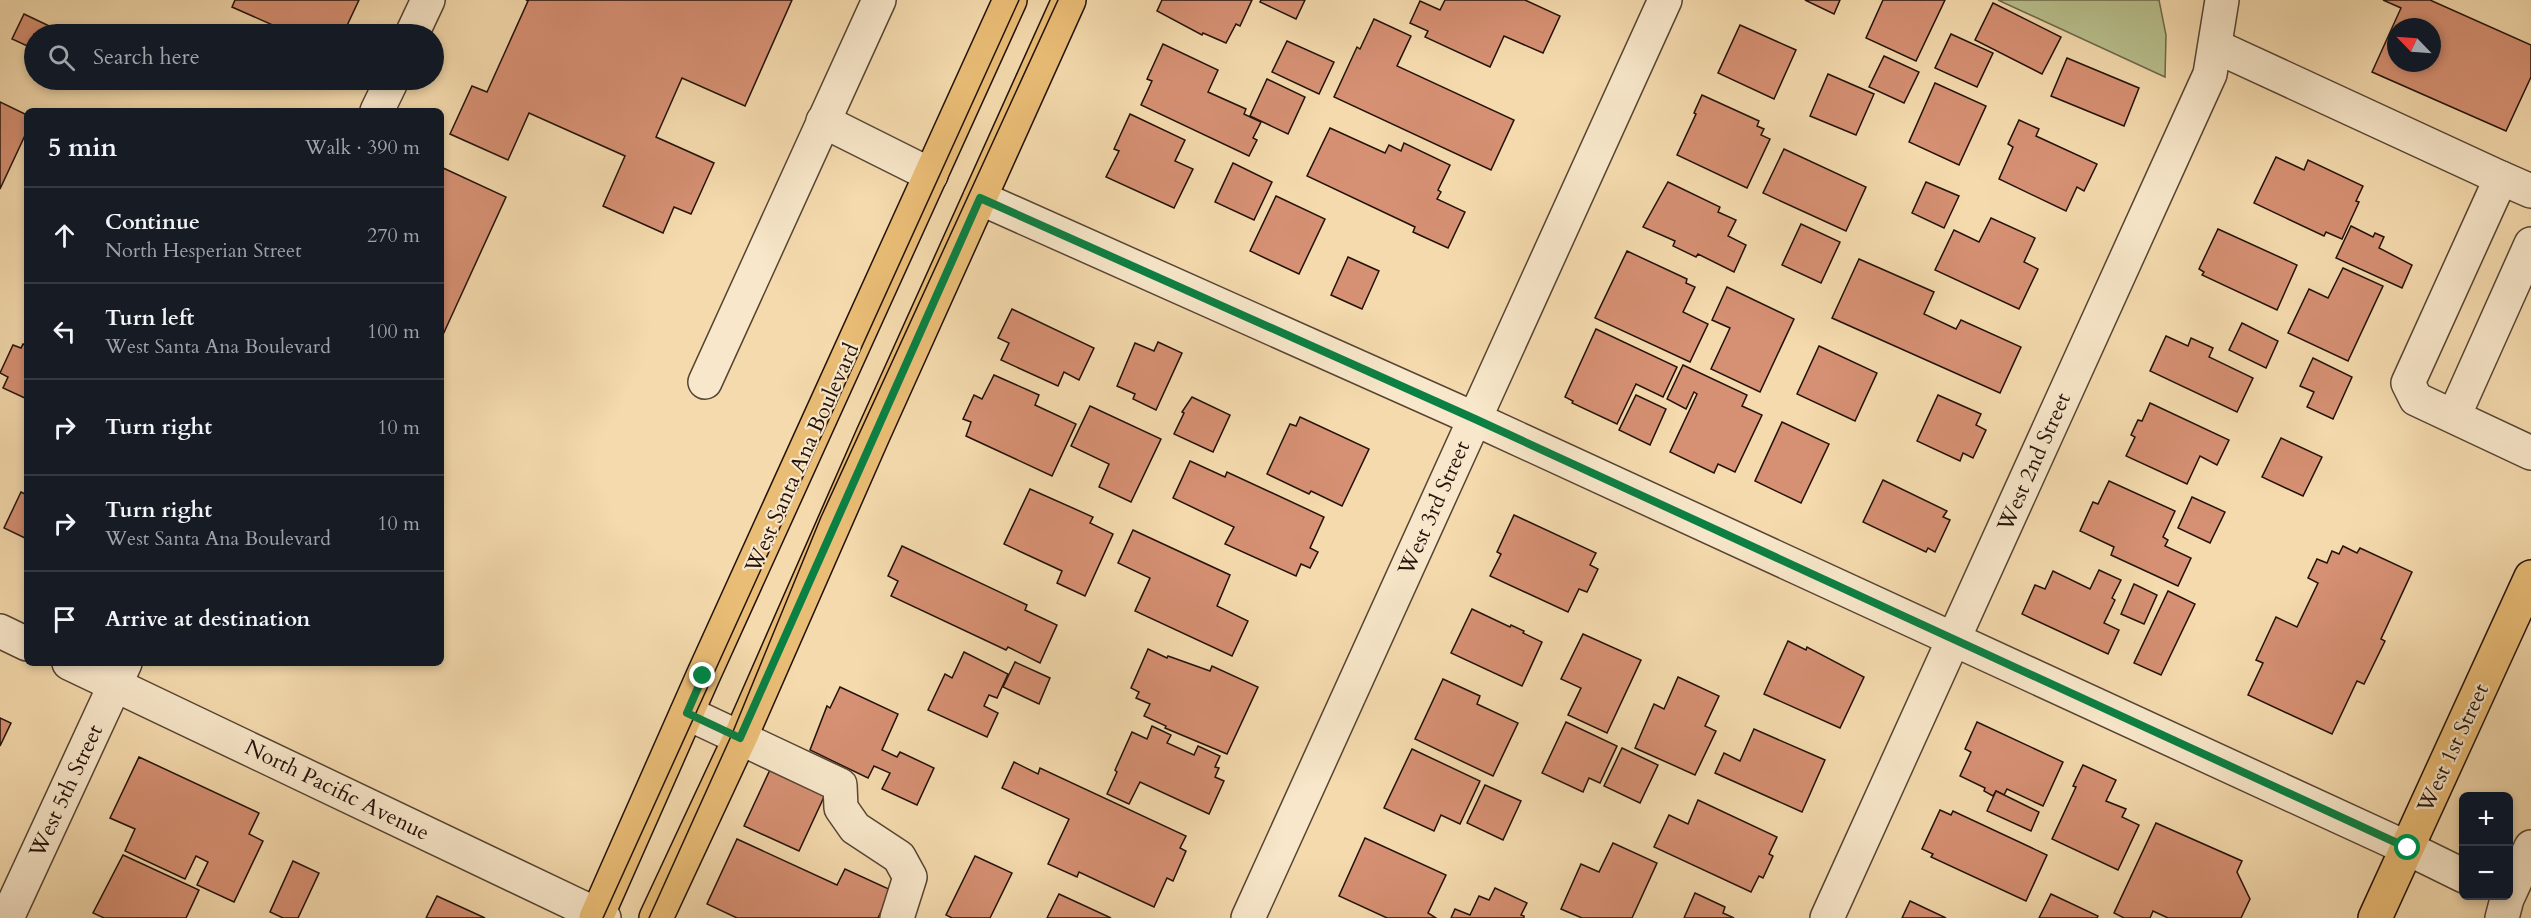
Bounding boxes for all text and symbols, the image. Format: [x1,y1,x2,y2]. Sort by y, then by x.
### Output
north arrow [2387,18,2441,72]
search box [24,24,444,90]
icon: search [45,41,78,74]
text: Search here [93,42,200,72]
text: 5 min [48,130,117,165]
text: Walk · 390 m [305,134,420,161]
text: Continue [105,207,200,237]
icon: ahead [48,219,81,252]
text: 270 m [367,222,420,249]
text: North Hesperian Street [105,237,301,264]
text: Turn left [105,303,194,333]
icon: left [48,315,81,348]
text: 100 m [367,318,420,345]
text: West Santa Ana Boulevard [105,333,331,360]
street label: West Santa Ana Boulevard [737,338,866,578]
street label: West 2nd Street [1990,388,2078,537]
icon: right [48,411,81,444]
text: Turn right [105,412,212,442]
text: 10 m [377,414,420,441]
street label: West 3rd Street [1391,436,1477,581]
text: Turn right [105,495,212,525]
icon: right [48,507,81,540]
text: 10 m [377,510,420,537]
text: West Santa Ana Boulevard [105,525,331,552]
icon: arrive [48,603,81,636]
text: Arrive at destination [105,604,310,634]
route end [689,662,715,688]
street label: West 1st Street [2410,679,2496,818]
street label: West 5th Street [22,720,110,863]
street label: North Pacific Avenue [240,732,434,848]
map controls [2459,792,2513,900]
button: + [2459,792,2513,846]
route start [2394,834,2420,860]
button: − [2459,846,2513,900]

